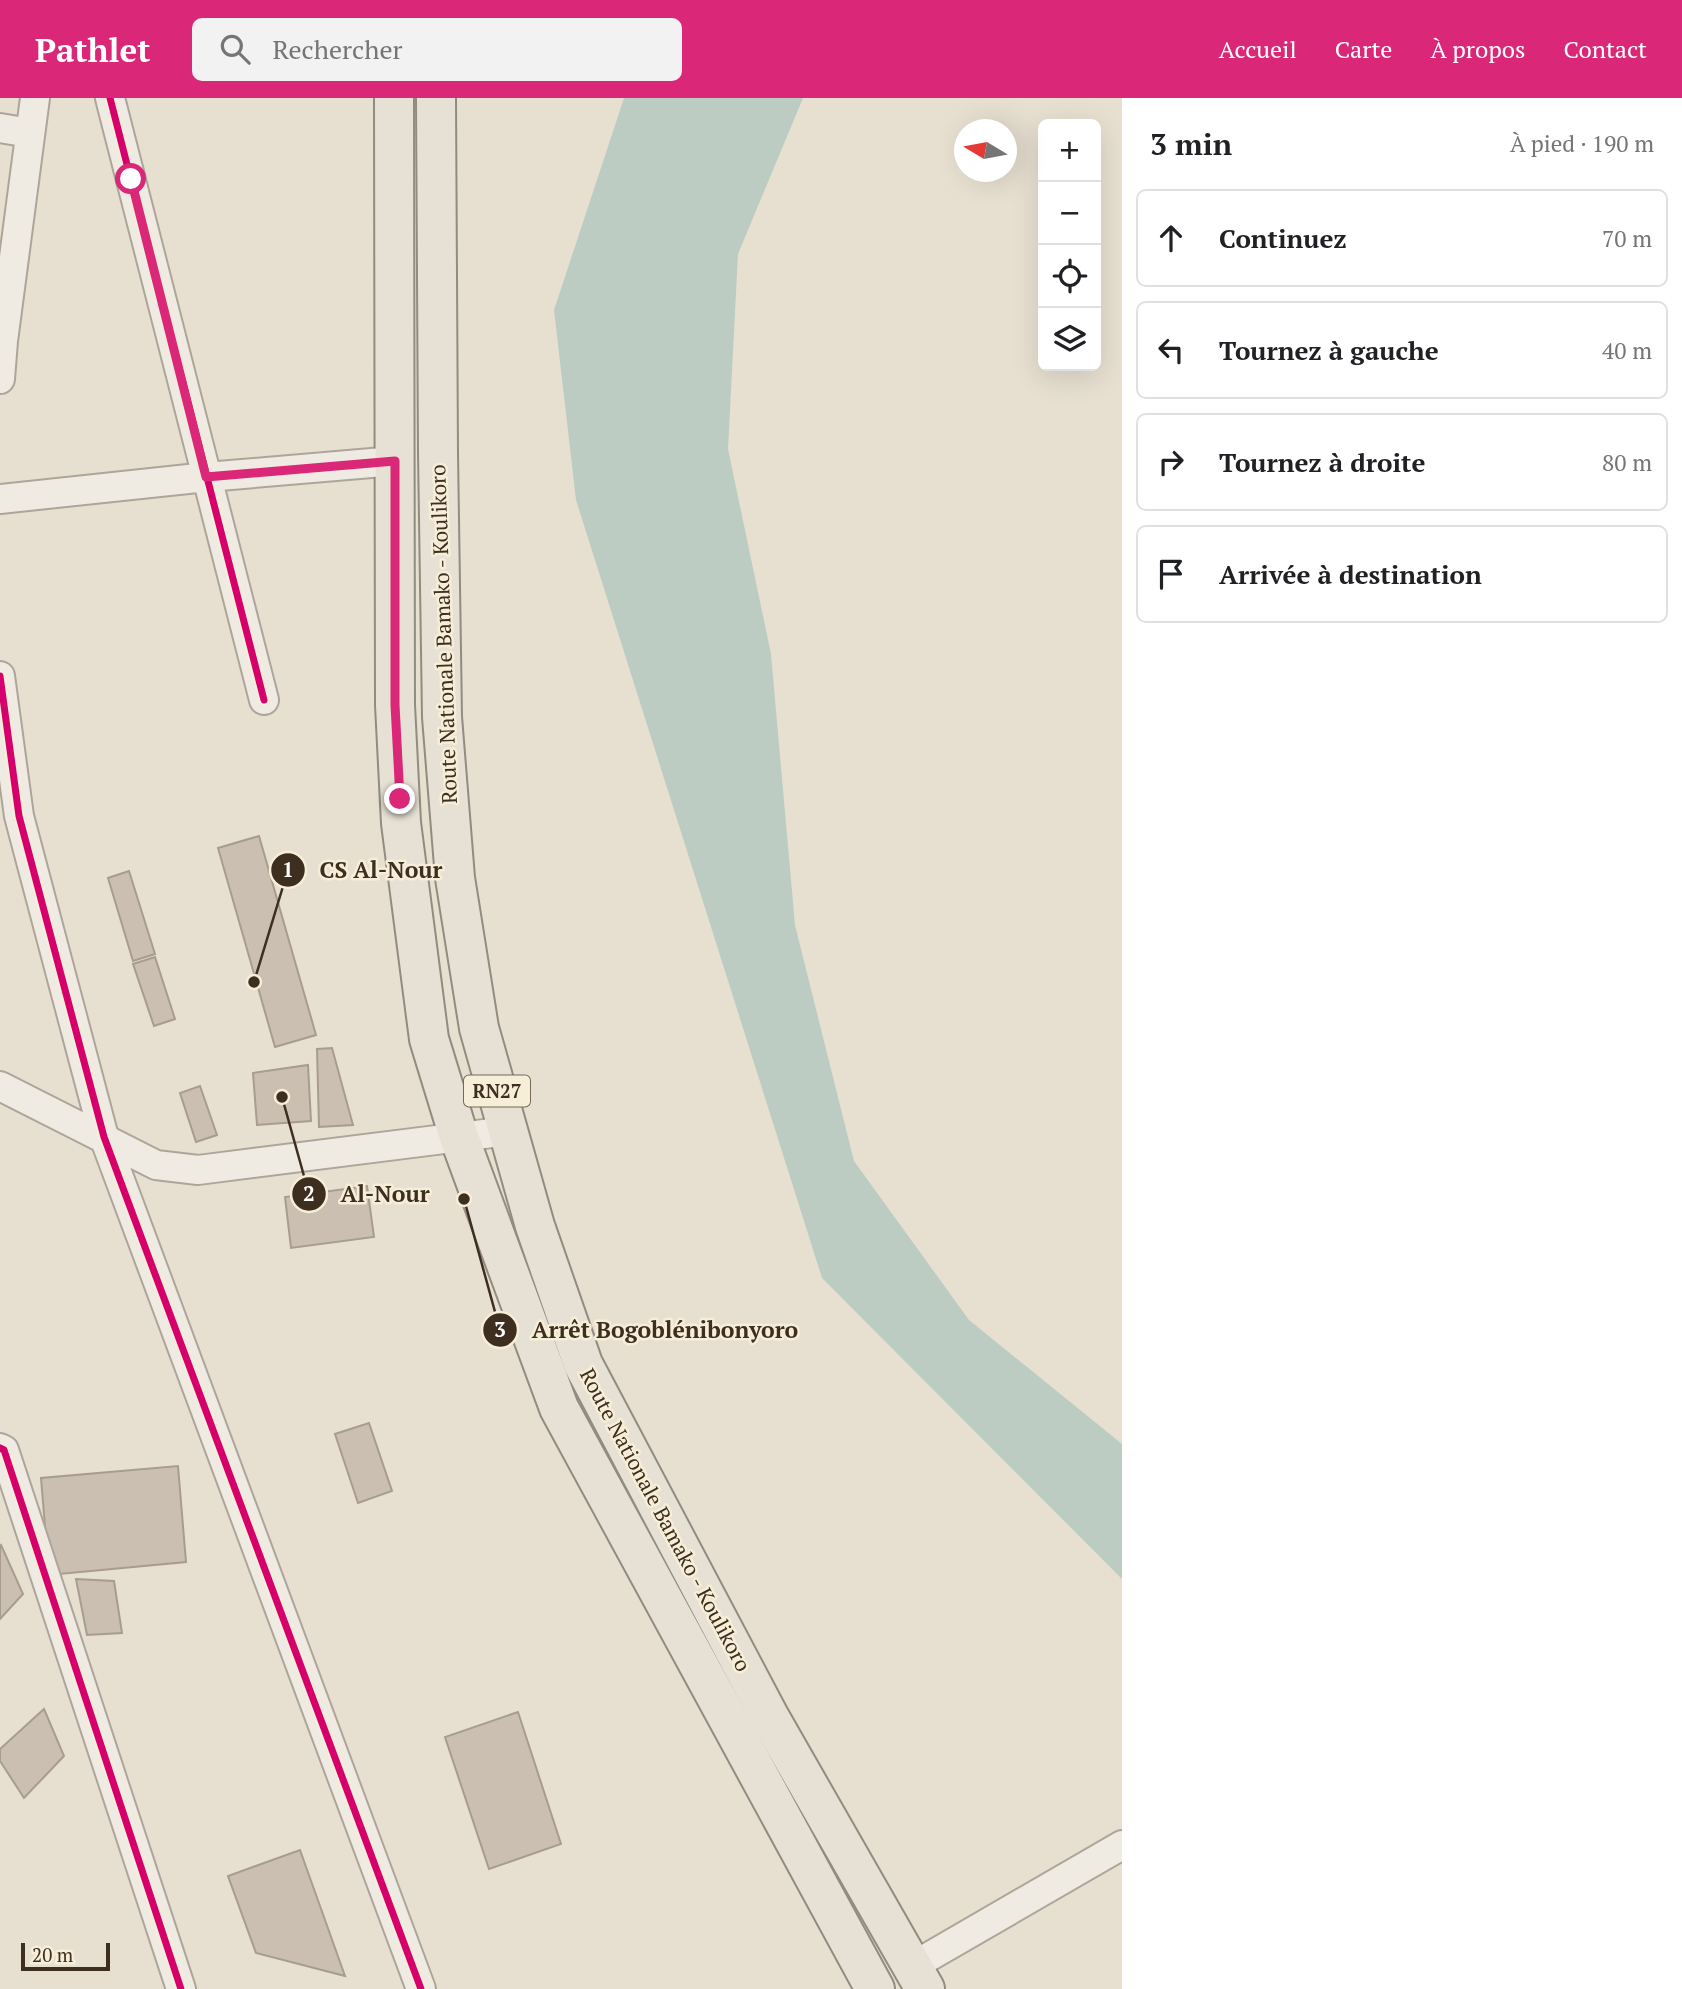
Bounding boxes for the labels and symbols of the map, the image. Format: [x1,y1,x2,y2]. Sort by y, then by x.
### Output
north arrow [954,119,1017,182]
route start [115,163,146,194]
street label: Route Nationale Bamako - Koulikoro [423,464,463,804]
route end [384,783,415,814]
callout: CS Al-Nour [271,848,457,892]
text: CS Al-Nour [319,854,443,885]
text: 1 [282,855,294,883]
road number: RN27 [464,1076,530,1107]
callout: Al-Nour [292,1172,444,1216]
text: Al-Nour [340,1178,430,1209]
text: 2 [303,1179,315,1207]
callout: Arrêt Bogoblénibonyoro [483,1308,812,1352]
text: Arrêt Bogoblénibonyoro [532,1314,798,1345]
text: 3 [494,1315,506,1343]
street label: Route Nationale Bamako - Koulikoro [574,1363,758,1676]
scale bar [21,1940,110,1972]

